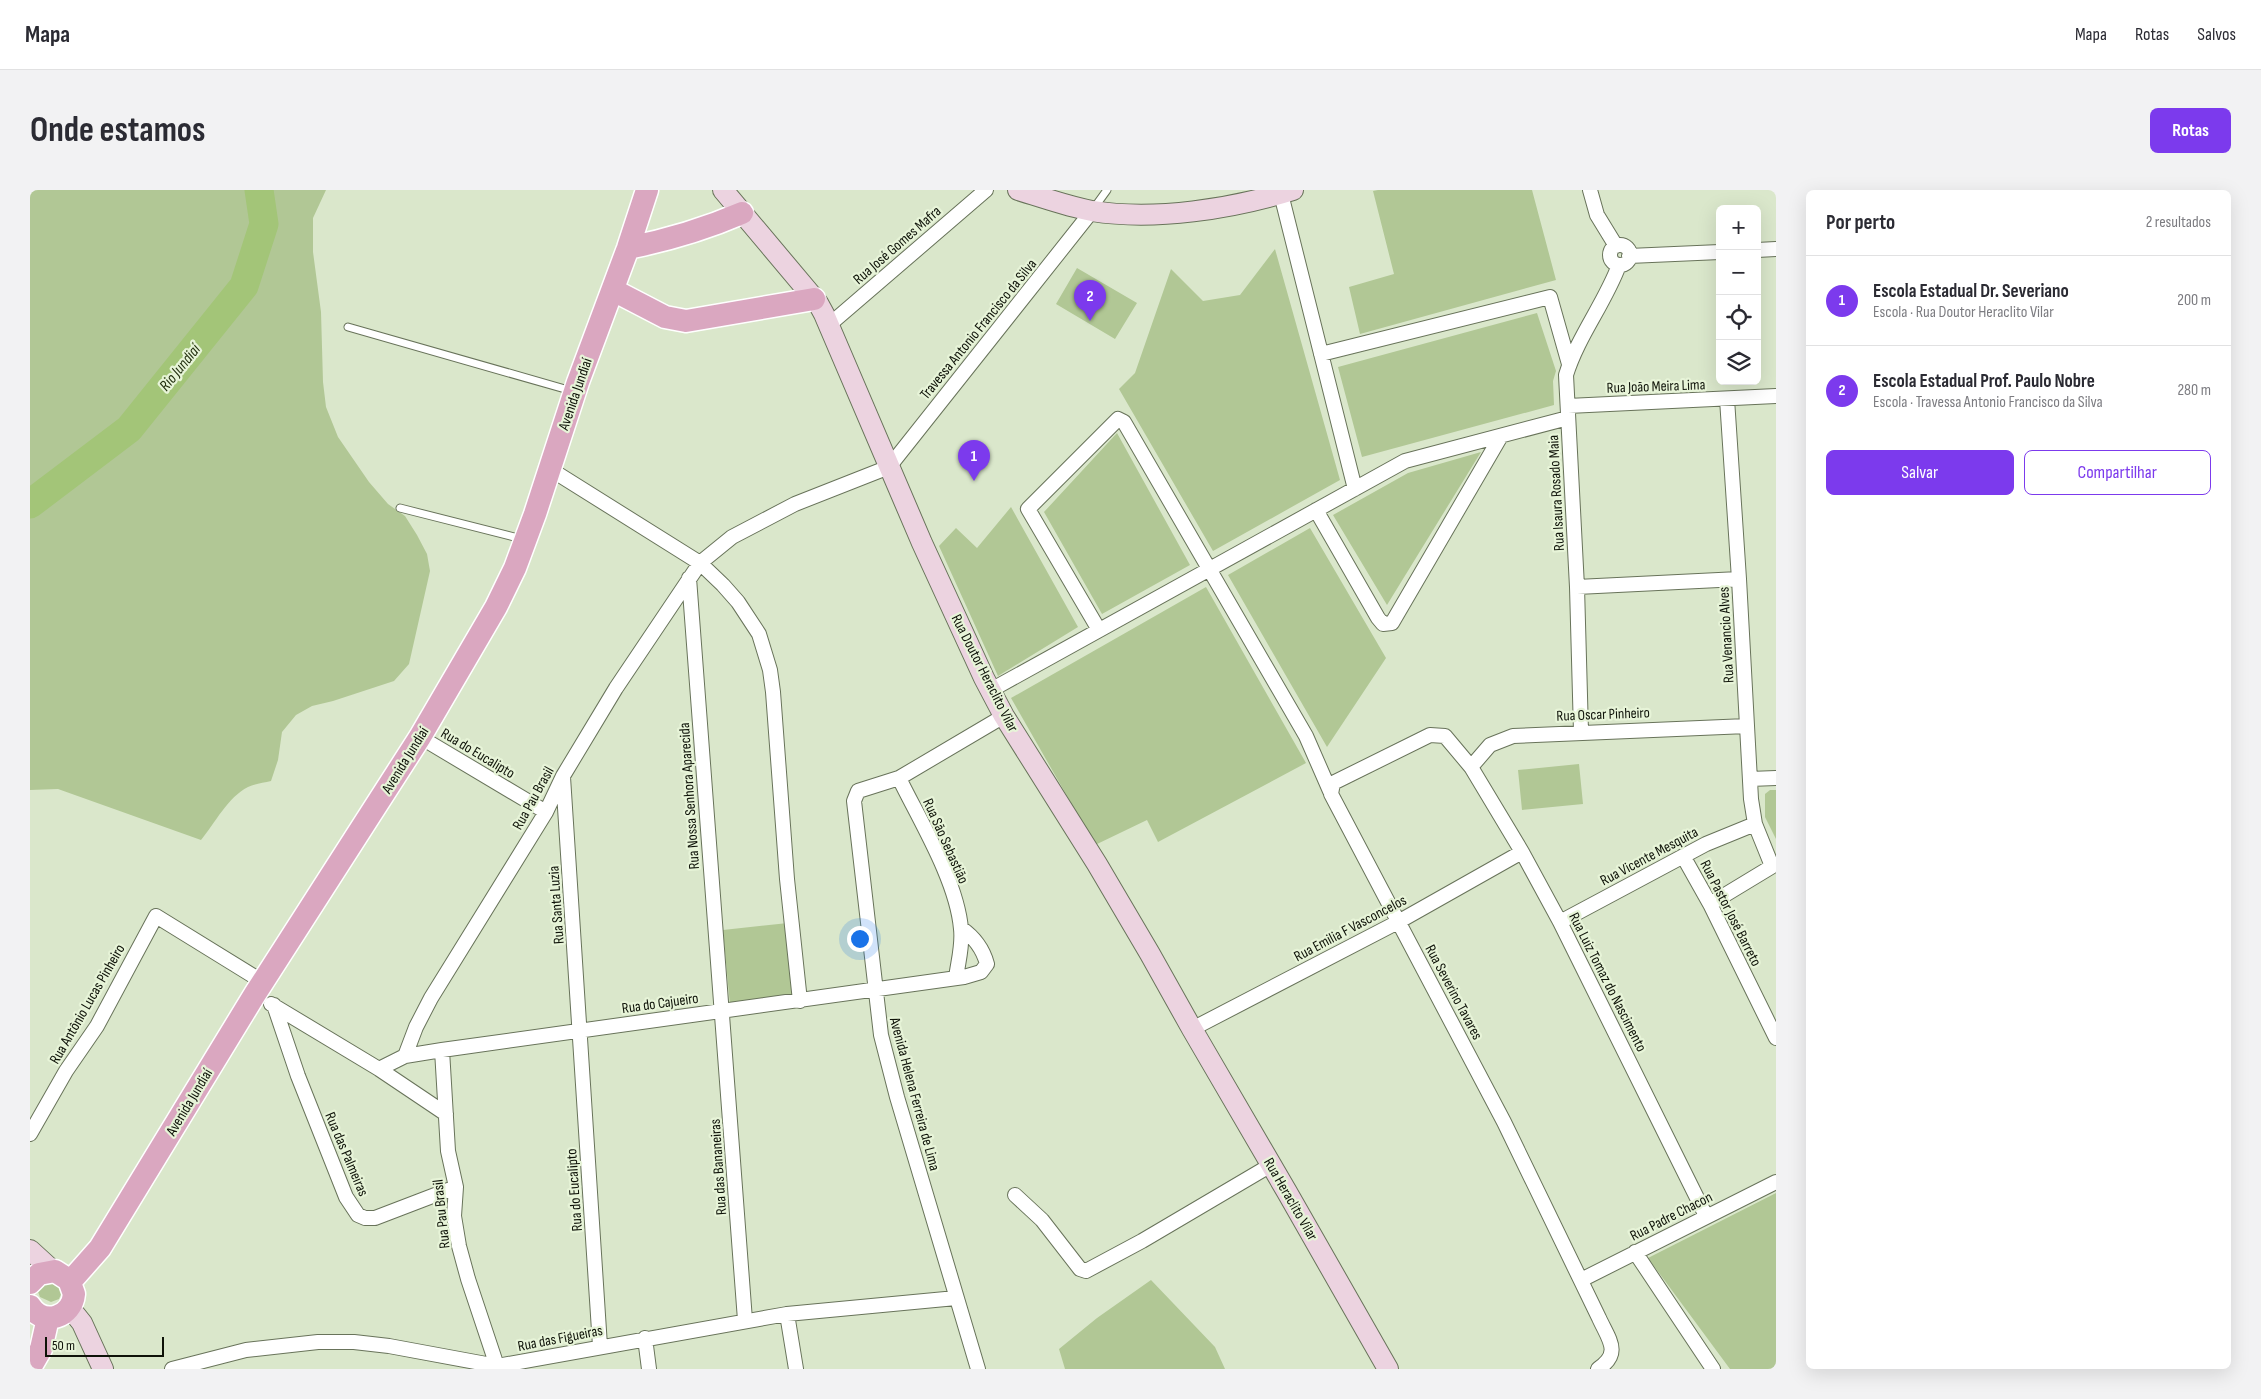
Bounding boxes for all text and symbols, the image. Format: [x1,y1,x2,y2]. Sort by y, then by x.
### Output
text: Mapa [25,20,70,49]
text: Mapa [2075,24,2107,45]
text: Rotas [2135,24,2169,45]
text: Salvos [2197,24,2236,45]
button: Rotas [2150,108,2231,153]
text: Onde estamos [30,109,206,152]
street label: Rua José Gomes Mafra [849,202,945,289]
map controls [1716,205,1761,385]
button: + [1716,205,1761,250]
text: Por perto [1826,210,1895,235]
text: 2 resultados [2146,213,2211,232]
button: − [1716,250,1761,295]
street label: Travessa Antonio Francisco da Silva [916,255,1041,403]
pin: 2 [1074,280,1106,321]
text: Escola Estadual Dr. Severiano [1873,280,2069,303]
text: 1 [1839,291,1845,310]
text: 200 m [2177,291,2211,310]
button: locate [1716,295,1761,340]
text: Escola · Rua Doutor Heraclito Vilar [1873,303,2054,322]
water label: Rio Jundiaí [156,339,206,395]
button: layers [1716,340,1761,385]
street label: Avenida Jundiaí [554,355,597,434]
text: Escola Estadual Prof. Paulo Nobre [1873,370,2095,393]
street label: Rua João Meira Lima [1606,375,1706,398]
text: 2 [1838,381,1846,400]
text: 280 m [2177,381,2211,400]
text: Escola · Travessa Antonio Francisco da Silva [1873,393,2103,412]
street label: Rua Isaura Rosado Maia [1544,434,1569,551]
pin: 1 [958,440,990,481]
button: Salvar [1826,450,2014,495]
button: Compartilhar [2024,450,2211,495]
street label: Rua Venancio Alves [1714,586,1739,684]
street label: Rua Doutor Heraclito Vilar [947,611,1023,736]
street label: Rua Oscar Pinheiro [1556,703,1650,726]
street label: Rua Nossa Senhora Aparecida [675,722,704,870]
street label: Avenida Jundiaí [377,723,433,798]
street label: Rua do Eucalipto [437,724,518,783]
street label: Rua Pau Brasil [508,763,559,833]
street label: Rua São Sebastião [918,796,973,887]
street label: Rua Vicente Mesquita [1597,823,1702,890]
street label: Rua Pastor José Barreto [1696,857,1765,970]
street label: Rua Santa Luzia [544,865,569,945]
street label: Rua Emilia F Vasconcelos [1291,891,1410,966]
street label: Rua Luiz Tomaz do Nascimento [1564,909,1651,1055]
your location [847,926,873,952]
street label: Rua Antônio Lucas Pinheiro [45,941,129,1068]
street label: Rua Severino Tavares [1420,941,1487,1043]
street label: Rua do Cajueiro [621,989,700,1018]
street label: Avenida Helena Ferreira de Lima [885,1014,944,1173]
street label: Avenida Jundiaí [161,1065,217,1140]
street label: Rua das Palmeiras [320,1109,373,1199]
street label: Rua das Bananeiras [706,1118,731,1216]
street label: Rua do Eucalipto [562,1148,587,1232]
street label: Rua Heraclito Vilar [1259,1155,1322,1245]
street label: Rua Pau Brasil [428,1178,455,1249]
street label: Rua Padre Chacon [1627,1188,1716,1245]
street label: Rua das Figueiras [516,1321,604,1356]
scale bar [45,1334,164,1357]
text: 50 m [52,1337,75,1354]

